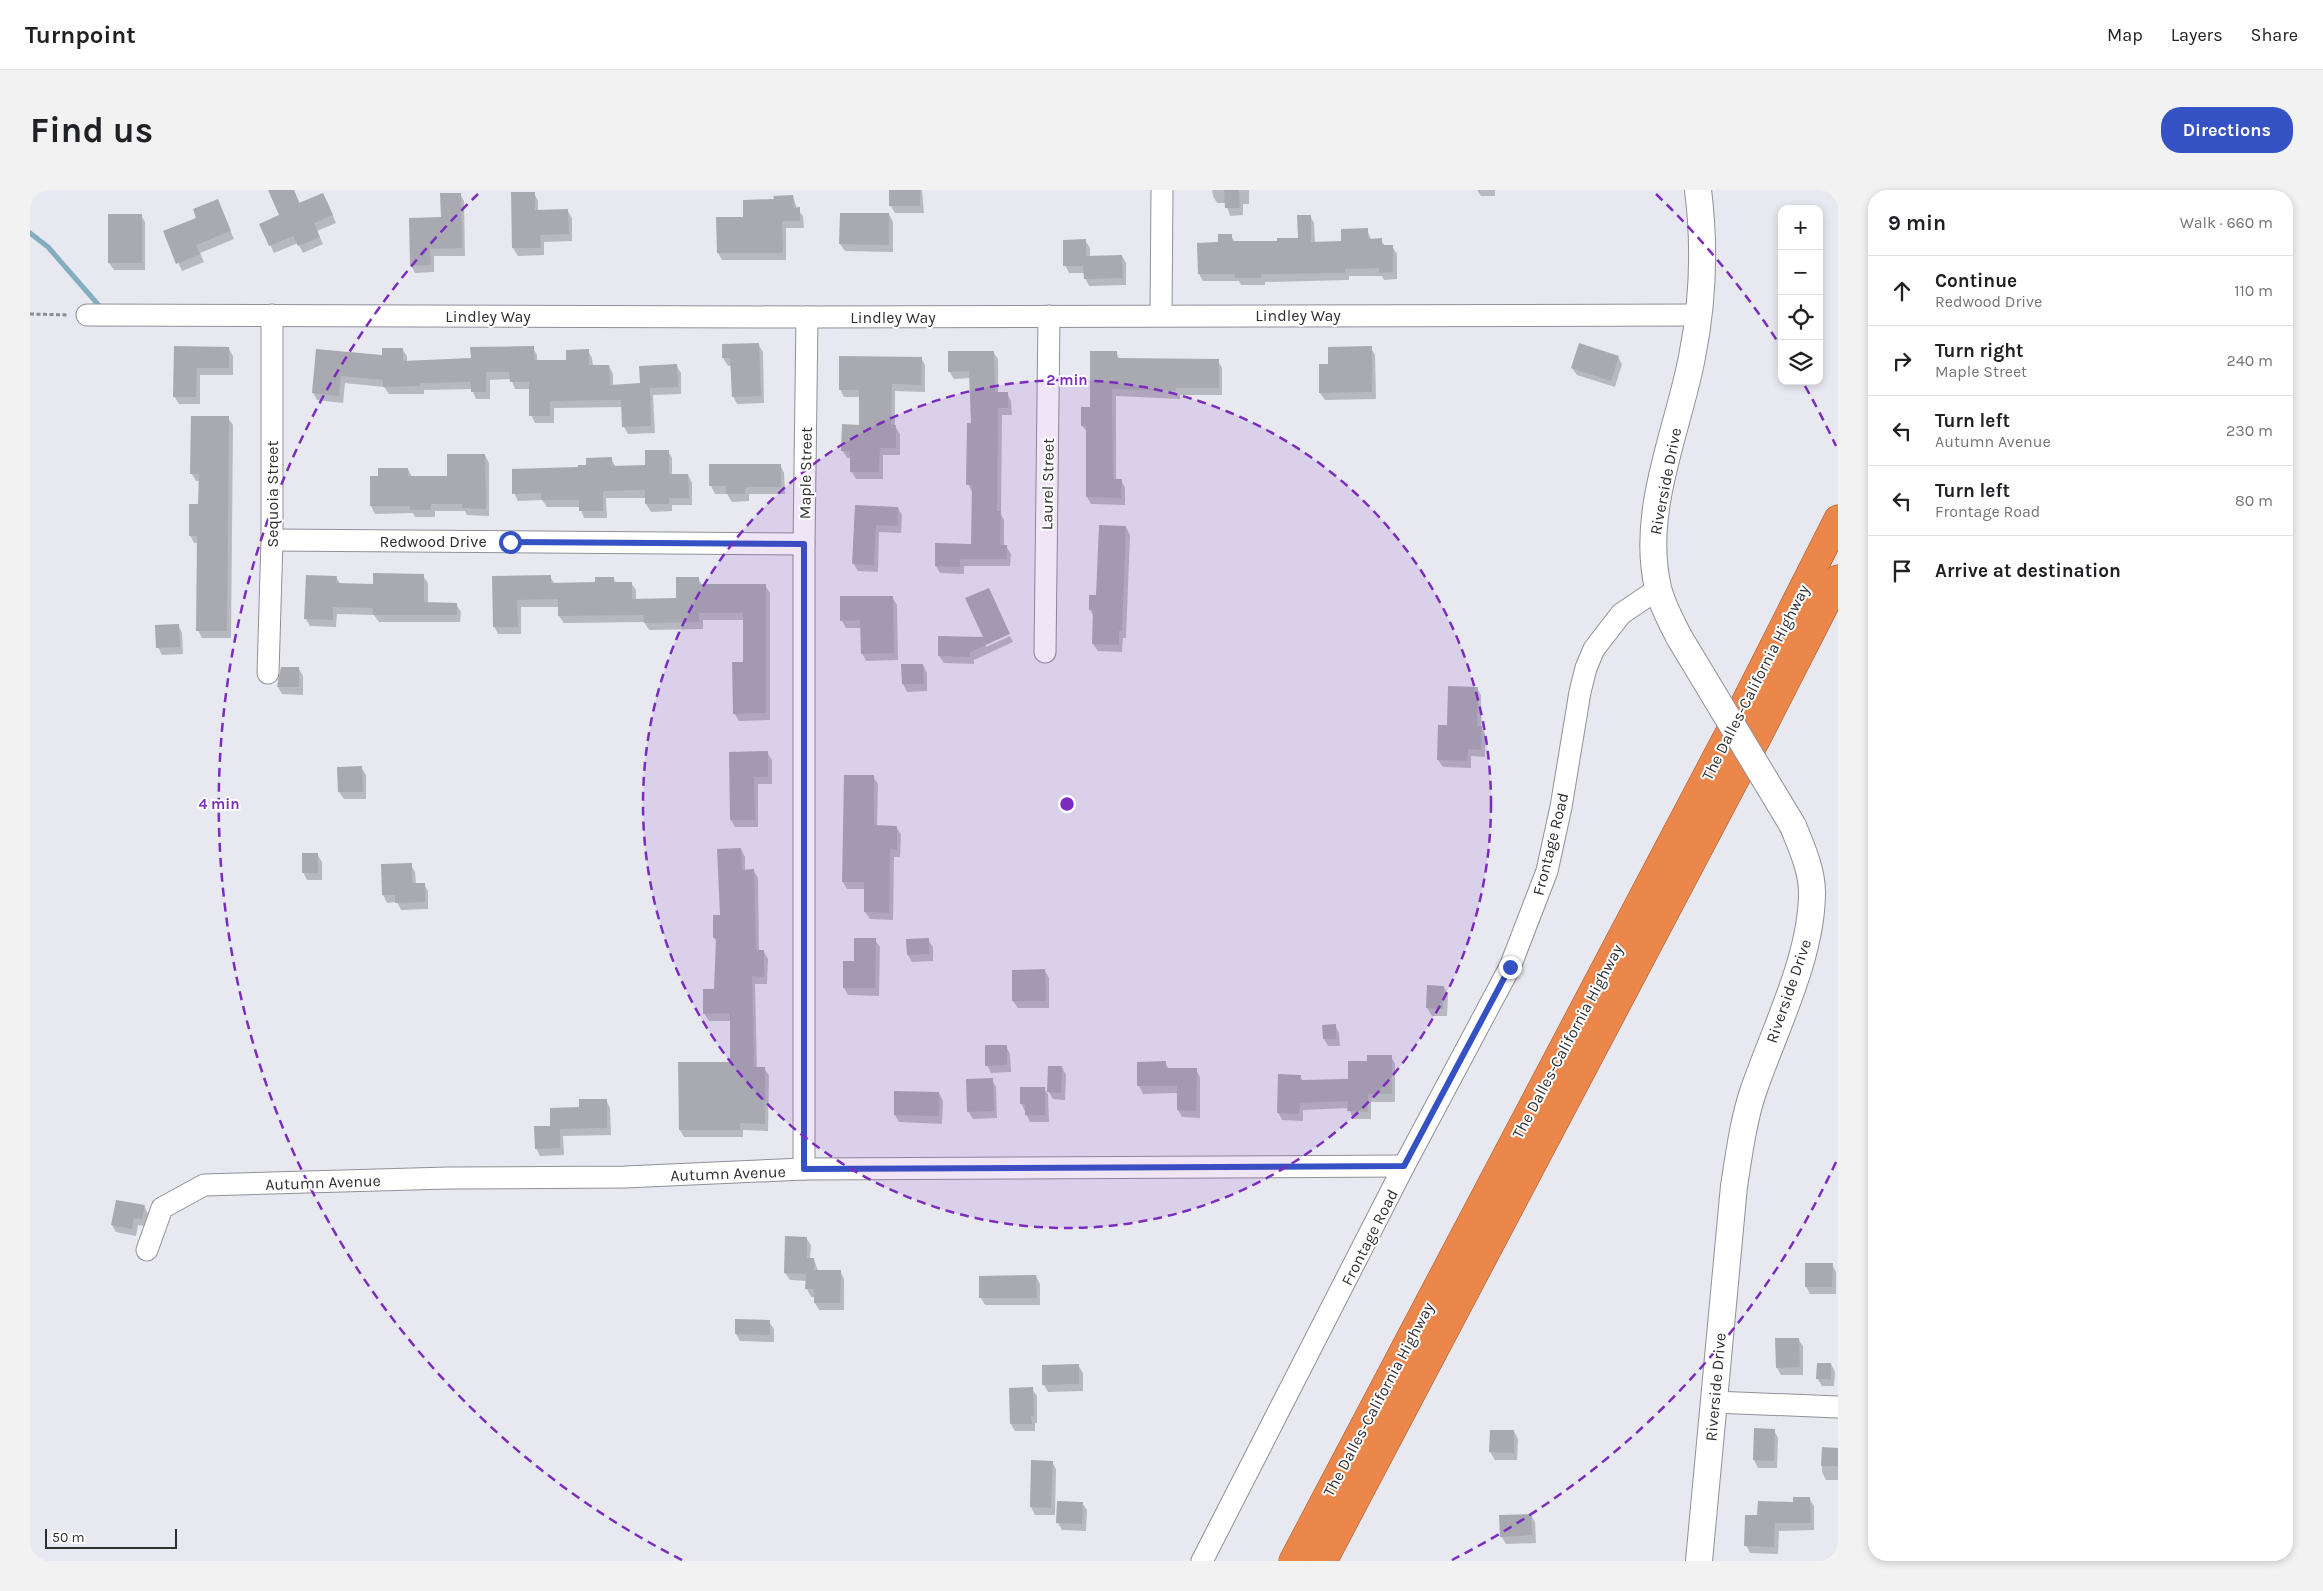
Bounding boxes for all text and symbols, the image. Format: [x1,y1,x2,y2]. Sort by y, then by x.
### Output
text: Turnpoint [25,21,136,49]
text: Map [2107,24,2143,46]
text: Layers [2171,24,2223,46]
text: Share [2251,24,2298,46]
button: Directions [2161,107,2293,153]
text: Find us [30,110,153,151]
map controls [1778,205,1823,385]
button: + [1778,205,1823,250]
text: 9 min [1888,211,1946,235]
text: Walk · 660 m [2180,213,2273,232]
button: − [1778,250,1823,295]
text: Continue [1935,270,2017,292]
icon: ahead [1888,277,1916,305]
text: 110 m [2234,281,2273,300]
text: Redwood Drive [1935,292,2042,311]
button: locate [1778,295,1823,340]
street label: Lindley Way [1255,306,1341,325]
street label: Lindley Way [445,307,531,326]
street label: Lindley Way [850,308,936,327]
button: layers [1778,340,1823,385]
text: Turn right [1935,340,2024,362]
icon: right [1888,347,1916,375]
text: 240 m [2227,351,2273,370]
text: Maple Street [1935,362,2027,381]
text: 2 min [1046,371,1088,389]
text: Turn left [1935,410,2010,432]
icon: left [1888,417,1916,445]
text: 230 m [2226,421,2273,440]
street label: Riverside Drive [1646,426,1685,536]
street label: Maple Street [795,427,816,519]
text: Autumn Avenue [1935,432,2051,451]
street label: Laurel Street [1037,438,1058,530]
street label: Sequoia Street [263,441,282,547]
text: Turn left [1935,480,2010,502]
icon: left [1888,487,1916,515]
text: 80 m [2235,491,2273,510]
text: Frontage Road [1935,502,2040,521]
route start [499,531,522,554]
street label: Redwood Drive [379,532,487,551]
icon: arrive [1888,557,1916,585]
text: Arrive at destination [1935,560,2121,582]
street label: The Dalles-California Highway [1698,581,1813,783]
street label: Frontage Road [1529,791,1572,897]
text: 4 min [198,795,240,813]
centre of rings [1058,795,1076,813]
street label: Riverside Drive [1762,937,1815,1046]
street label: The Dalles-California Highway [1508,940,1627,1142]
route end [1499,956,1522,979]
street label: Autumn Avenue [670,1162,786,1185]
street label: Autumn Avenue [265,1171,381,1194]
street label: Frontage Road [1337,1186,1402,1288]
street label: The Dalles-California Highway [1319,1298,1438,1500]
street label: Riverside Drive [1701,1332,1730,1442]
scale bar [45,1526,178,1549]
text: 50 m [52,1529,85,1546]

